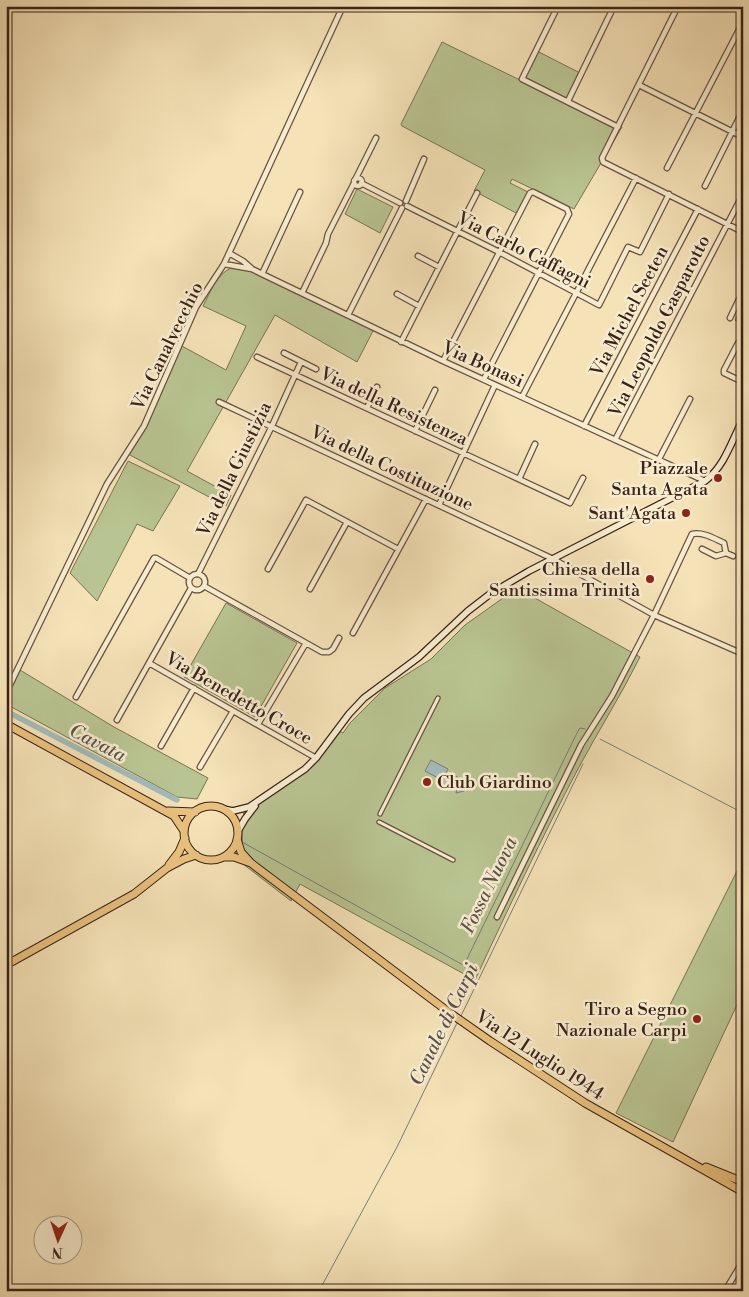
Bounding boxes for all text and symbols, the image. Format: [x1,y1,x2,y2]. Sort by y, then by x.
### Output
street label: Via Carlo Caffagni [452,206,594,294]
street label: Via Leopoldo Gasparotto [603,231,715,422]
street label: Via Michel Seeten [585,242,674,381]
street label: Via Canalvecchio [126,278,208,415]
street label: Via Bonasi [437,336,527,393]
street label: Via della Resistenza [315,362,472,451]
street label: Via della Giustizia [191,397,277,541]
street label: Via della Costituzione [306,420,477,516]
place label: Piazzale Santa Agata [611,457,709,501]
marker: Piazzale Santa Agata [712,472,724,484]
place label: Sant'Agata [588,502,677,525]
marker: Sant'Agata [680,507,692,519]
place label: Chiesa della Santissima Trinità [489,558,641,602]
marker: Chiesa della Santissima Trinità [644,573,656,585]
street label: Via Benedetto Croce [160,646,316,750]
water label: Cavata [65,718,130,768]
place label: Club Giardino [437,771,552,794]
marker: Club Giardino [421,776,433,788]
water label: Fossa Nuova [455,833,523,938]
water label: Canale di Carpi [404,959,484,1089]
place label: Tiro a Segno Nazionale Carpi [556,998,687,1042]
street label: Via 12 Luglio 1944 [470,1005,609,1106]
marker: Tiro a Segno Nazionale Carpi [691,1013,703,1025]
north arrow [32,1214,82,1264]
text: N [51,1243,63,1261]

